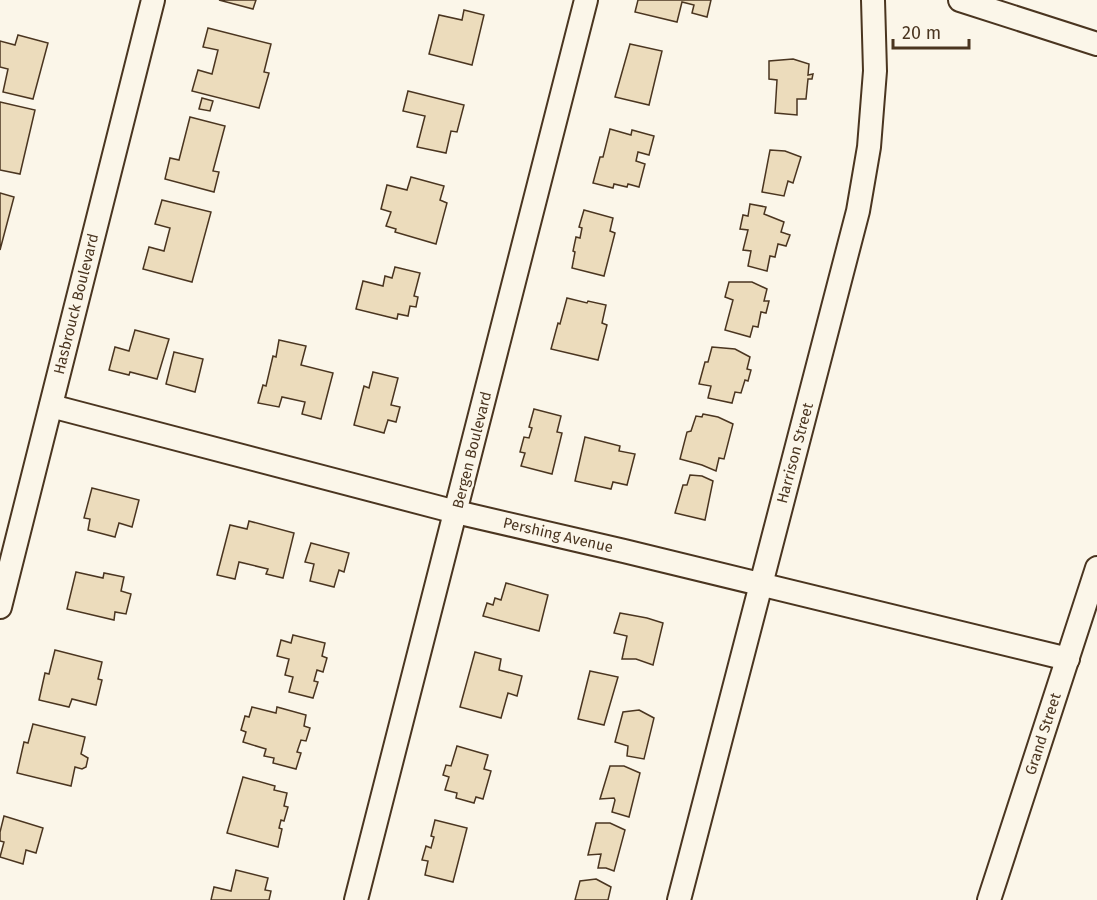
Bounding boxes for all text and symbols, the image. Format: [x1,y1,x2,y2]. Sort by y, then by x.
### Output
scale bar [893,12,970,50]
text: 20 m [902,22,941,44]
street label: Hasbrouck Boulevard [50,232,102,376]
street label: Bergen Boulevard [449,390,495,510]
street label: Harrison Street [773,400,817,505]
street label: Pershing Avenue [501,514,615,556]
street label: Grand Street [1021,690,1065,777]

